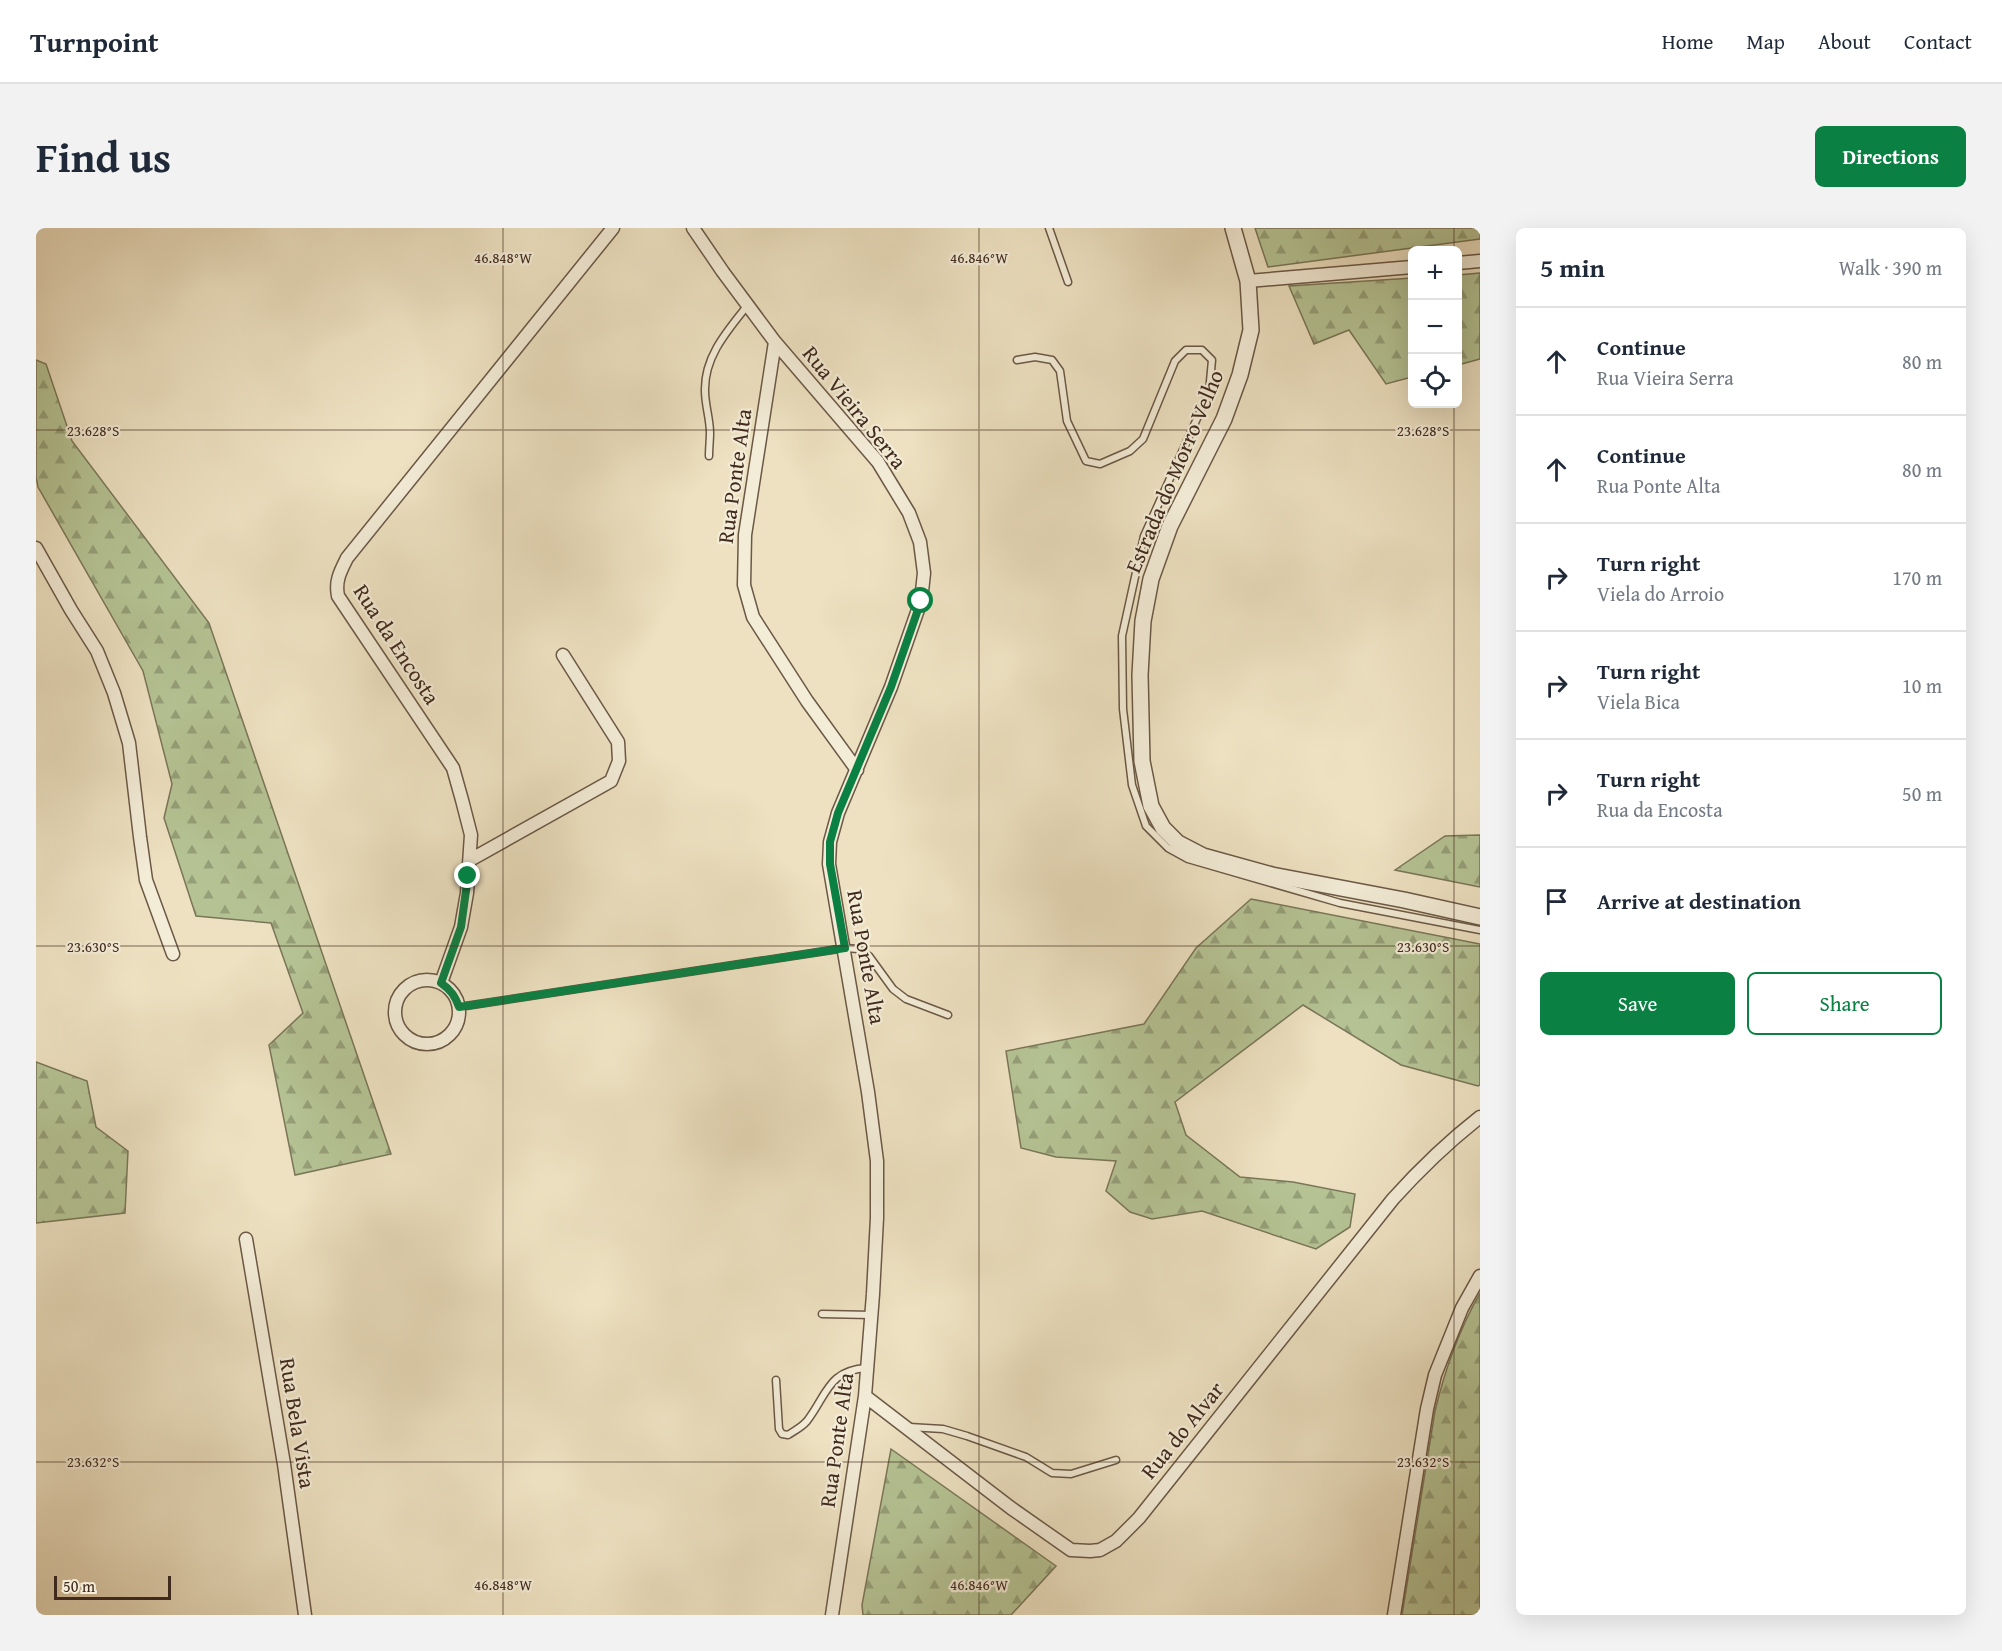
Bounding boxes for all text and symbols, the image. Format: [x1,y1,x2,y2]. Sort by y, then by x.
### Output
text: Turnpoint [30,21,159,62]
text: Home [1662,26,1713,57]
text: Map [1746,26,1785,57]
text: About [1818,26,1871,57]
text: Contact [1904,26,1972,57]
text: Find us [36,126,171,187]
button: Directions [1815,126,1966,187]
map controls [1408,246,1462,408]
button: + [1408,246,1462,300]
text: 46.848°W [474,247,532,268]
text: 46.846°W [950,247,1008,268]
text: 5 min [1540,248,1605,287]
text: Walk · 390 m [1839,253,1942,282]
button: − [1408,300,1462,354]
text: Continue [1597,331,1686,363]
street label: Rua Vieira Serra [795,338,915,476]
icon: ahead [1540,345,1573,378]
text: 80 m [1902,347,1942,376]
button: locate [1408,354,1462,408]
text: Rua Vieira Serra [1597,363,1734,392]
street label: Estrada do Morro Velho [1117,364,1231,578]
street label: Rua Ponte Alta [709,406,759,545]
text: 23.628°S [67,420,119,441]
text: 23.628°S [1397,420,1449,441]
text: Continue [1597,439,1686,471]
icon: ahead [1540,453,1573,486]
text: 80 m [1902,455,1942,484]
text: Rua Ponte Alta [1597,471,1721,500]
text: Turn right [1597,547,1700,579]
icon: right [1540,561,1573,594]
text: 170 m [1892,563,1942,592]
street label: Rua da Encosta [346,577,448,711]
text: Viela do Arroio [1597,579,1724,608]
route start [907,587,933,613]
text: Turn right [1597,655,1700,687]
icon: right [1540,669,1573,702]
text: 10 m [1902,671,1942,700]
text: Viela Bica [1597,687,1680,716]
text: Turn right [1597,763,1700,795]
icon: right [1540,777,1573,810]
text: 50 m [1902,779,1942,808]
text: Rua da Encosta [1597,795,1723,824]
route end [454,862,480,888]
icon: arrive [1540,885,1573,918]
text: Arrive at destination [1597,885,1801,917]
street label: Rua Ponte Alta [839,887,895,1027]
text: 23.630°S [67,936,119,957]
text: 23.630°S [1397,936,1449,957]
button: Save [1540,972,1735,1035]
button: Share [1747,972,1942,1035]
street label: Rua Bela Vista [272,1356,324,1491]
street label: Rua Ponte Alta [811,1370,861,1509]
street label: Rua do Alvar [1133,1374,1231,1486]
text: 23.632°S [67,1451,119,1472]
text: 23.632°S [1397,1451,1449,1472]
scale bar [54,1573,171,1600]
text: 50 m [63,1574,95,1598]
text: 46.848°W [474,1574,532,1595]
text: 46.846°W [950,1574,1008,1595]

